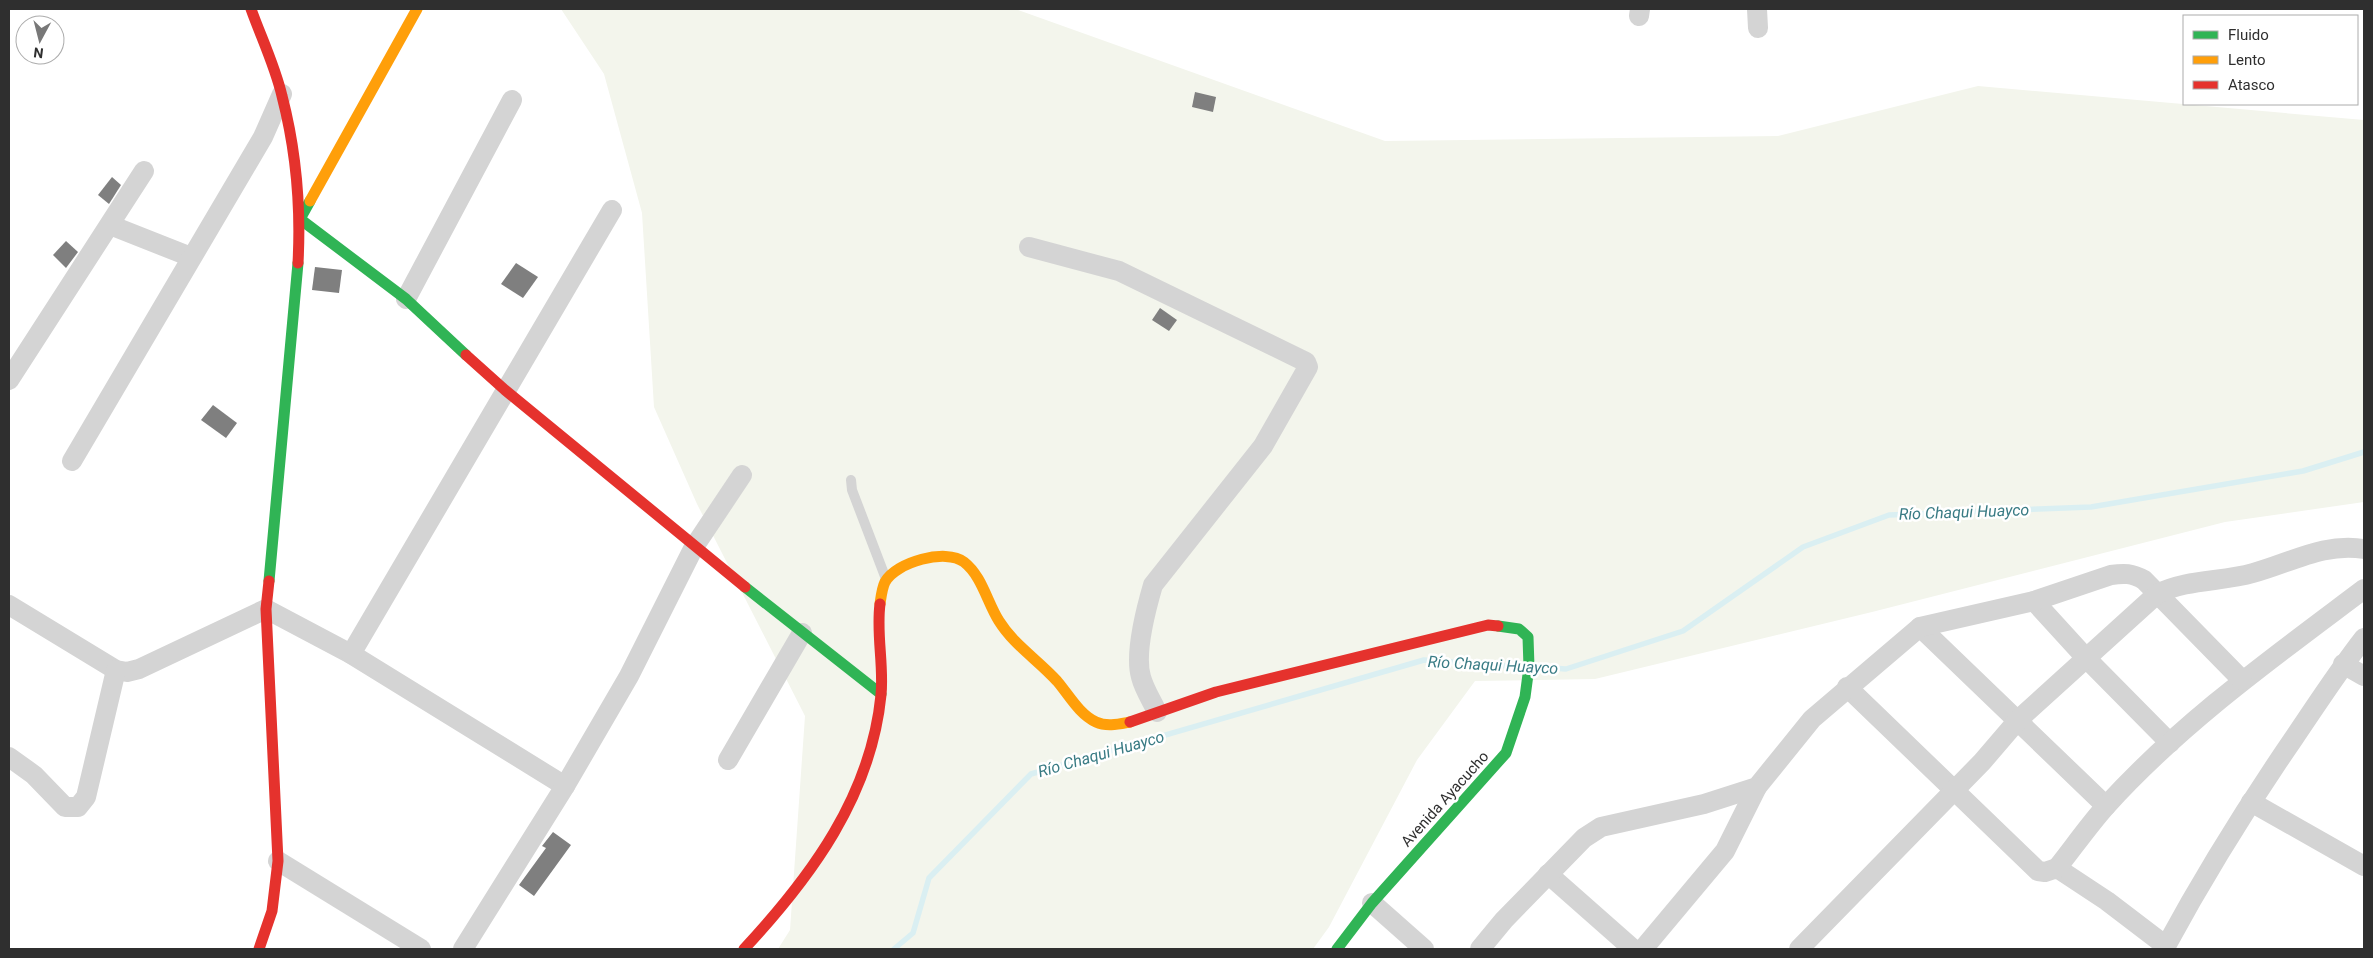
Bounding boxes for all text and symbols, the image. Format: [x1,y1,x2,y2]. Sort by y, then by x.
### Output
north arrow [15,15,65,65]
legend [2183,15,2358,105]
text: Fluido [2228,26,2269,44]
text: N [33,44,44,61]
text: Lento [2228,51,2266,69]
text: Atasco [2228,76,2275,94]
water label: Río Chaqui Huayco [1898,500,2030,524]
water label: Río Chaqui Huayco [1427,652,1559,678]
water label: Río Chaqui Huayco [1036,727,1166,781]
street label: Avenida Ayacucho [1397,748,1493,850]

